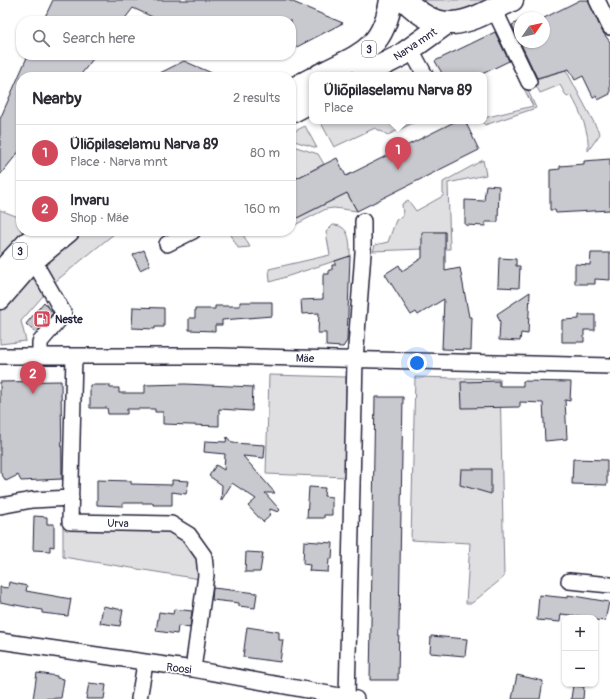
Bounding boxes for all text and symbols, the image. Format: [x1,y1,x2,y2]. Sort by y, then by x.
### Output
north arrow [514,12,550,48]
search box [16,16,296,60]
street label: Narva mnt [391,25,440,64]
icon: search [30,27,52,49]
text: Search here [62,29,135,48]
road number: 3 [362,41,376,57]
popup [309,72,487,124]
text: Üliõpilaselamu Narva 89 [324,81,472,100]
text: Nearby [32,88,81,109]
text: 2 results [233,90,280,106]
text: Place [324,100,353,116]
text: Üliõpilaselamu Narva 89 [70,135,218,154]
pin: 1 [385,137,411,170]
text: 1 [42,145,48,161]
text: 80 m [250,145,280,161]
text: Place · Narva mnt [70,154,167,170]
text: Invaru [70,191,109,210]
text: 2 [41,201,49,217]
text: 160 m [244,201,280,217]
text: Shop · Mäe [70,210,129,226]
road number: 3 [13,243,27,259]
fuel station icon: Neste [32,309,52,329]
place label: Neste [55,313,83,326]
street label: Mäe [296,352,315,365]
your location [407,353,427,373]
pin: 2 [20,361,46,394]
street label: Urva [107,517,129,530]
map controls [562,615,598,687]
button: + [562,615,598,651]
button: − [562,651,598,687]
street label: Roosi [166,661,192,676]

